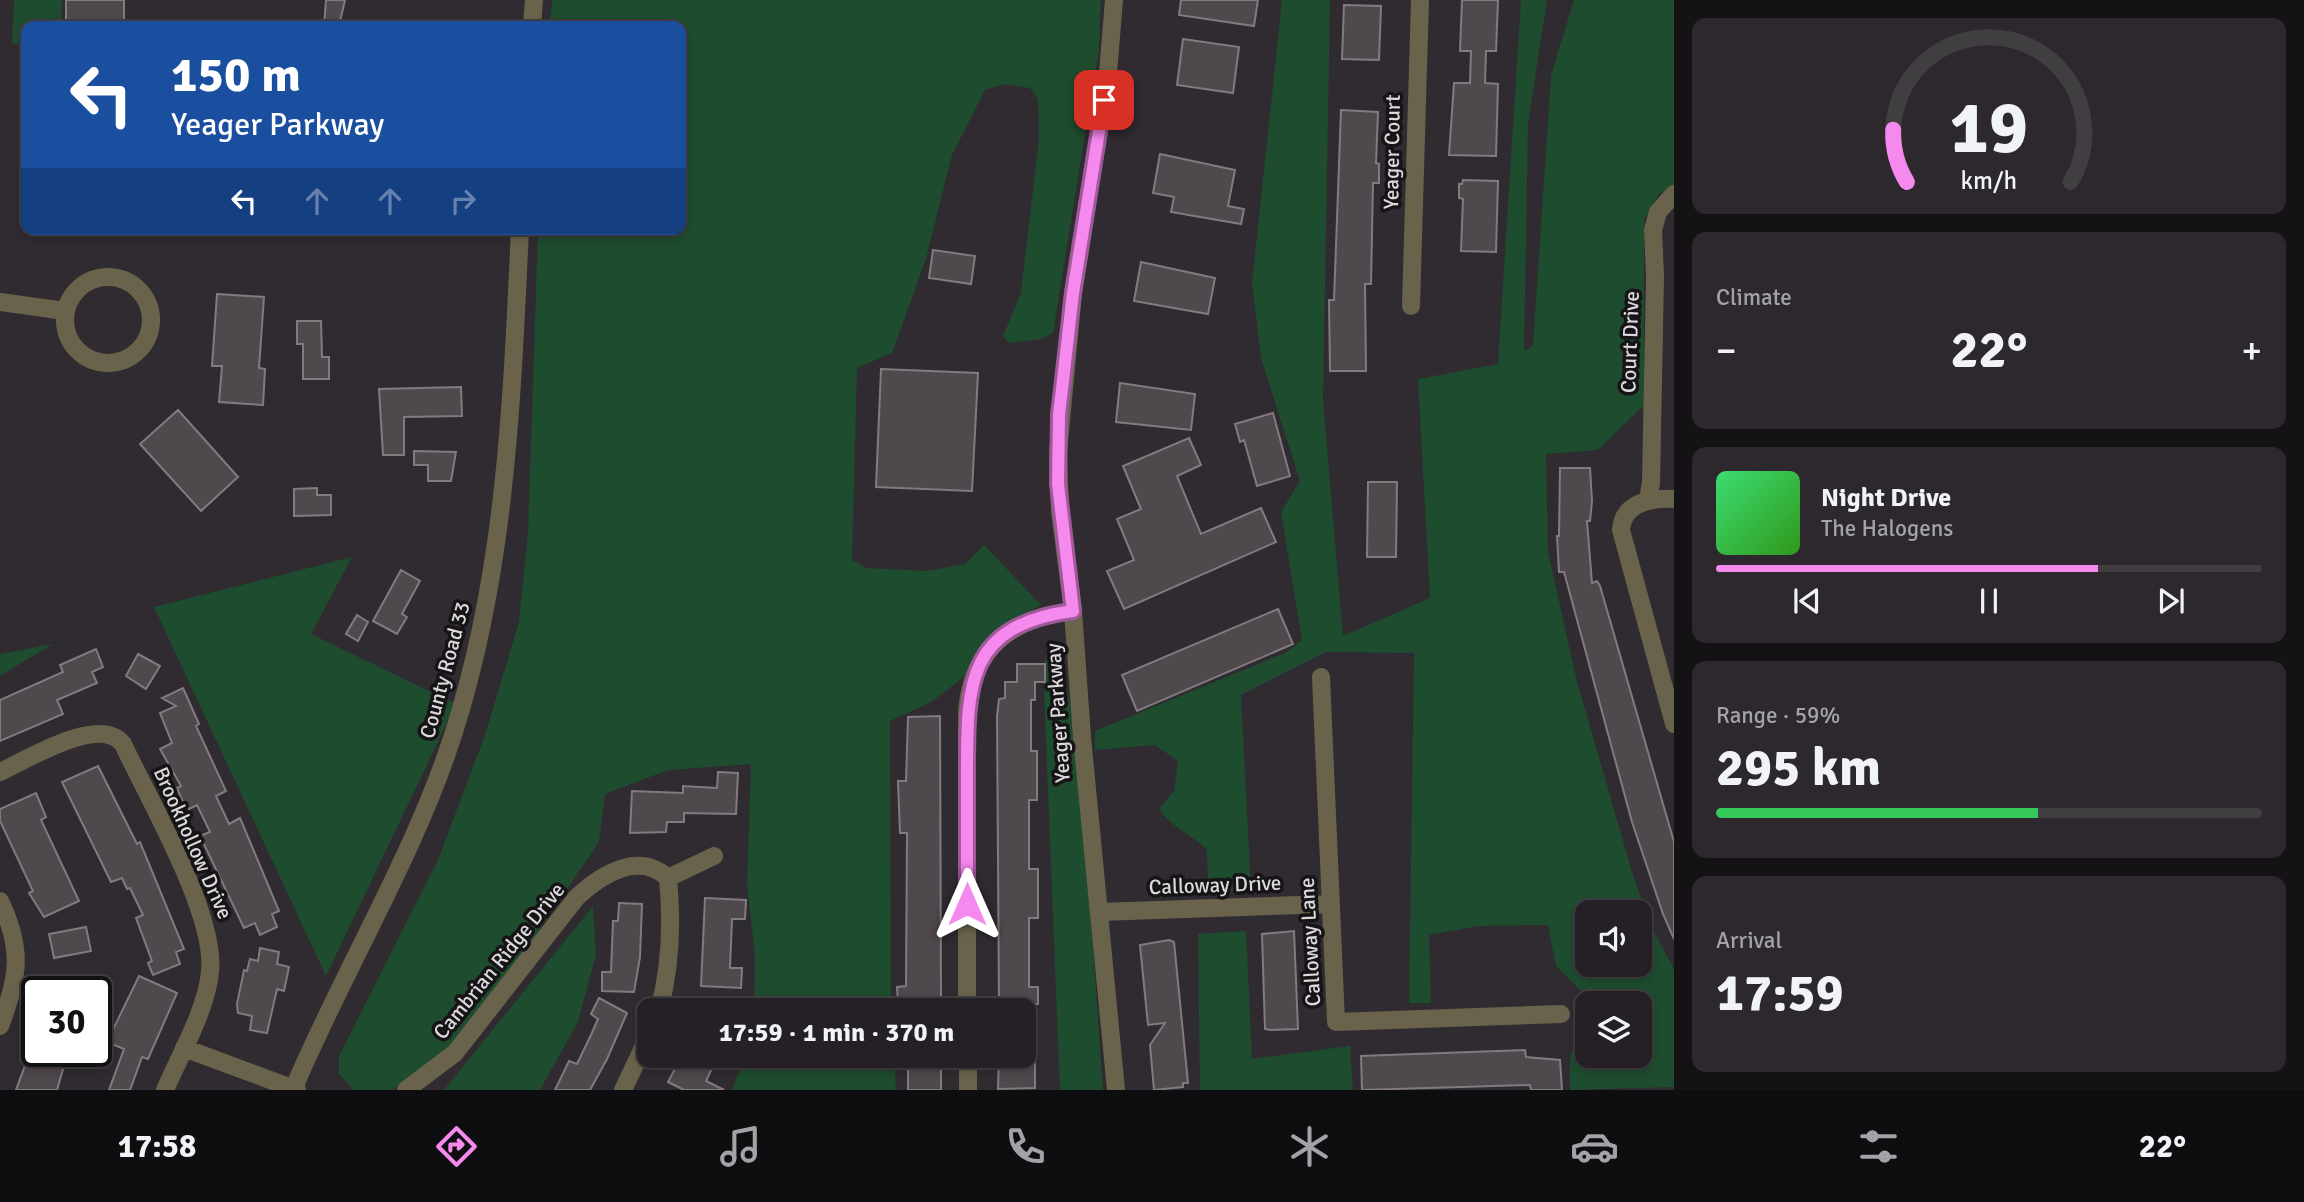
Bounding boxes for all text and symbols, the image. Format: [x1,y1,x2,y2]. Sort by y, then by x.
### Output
text: 150 m [171,45,301,105]
icon: left [56,49,147,140]
pin [1074,70,1134,130]
icon: arrive [1085,81,1123,119]
text: 19 [1950,85,2028,174]
street label: Yeager Court [1378,94,1406,210]
text: Yeager Parkway [171,105,384,144]
text: km/h [1961,165,2017,196]
icon: left [225,182,263,220]
icon: ahead [298,182,336,220]
icon: ahead [371,182,409,220]
icon: right [444,182,482,220]
text: Climate [1716,283,1792,312]
street label: Court Drive [1615,291,1645,393]
text: 22° [1951,318,2027,382]
text: − [1716,327,1737,374]
text: + [2241,327,2262,374]
text: Night Drive [1821,482,1951,514]
text: The Halogens [1821,514,1953,543]
icon: previous [1788,582,1826,620]
icon: pause [1970,582,2008,620]
icon: next [2152,582,2190,620]
street label: County Road 33 [414,599,476,741]
street label: Yeager Parkway [1040,642,1076,784]
text: Range · 59% [1716,701,1840,730]
text: 295 km [1716,736,1881,800]
street label: Brookhollow Drive [148,763,238,923]
position arrow [930,867,1004,941]
street label: Calloway Drive [1148,870,1282,900]
street label: Cambrian Ridge Drive [428,877,570,1045]
street label: Calloway Lane [1294,877,1326,1007]
map controls [1575,900,1652,1068]
button: sound [1575,900,1652,977]
text: Arrival [1716,926,1782,955]
text: 17:59 [1716,961,1844,1025]
speed limit sign: 30 [21,976,112,1067]
button: layers [1575,991,1652,1068]
text: 17:59 · 1 min · 370 m [719,1017,954,1049]
icon: directions [432,1122,481,1171]
icon: music [716,1122,765,1171]
icon: phone [1001,1122,1050,1171]
icon: climate [1285,1122,1334,1171]
icon: car [1570,1122,1619,1171]
icon: filters [1854,1122,1903,1171]
text: 17:58 [118,1127,196,1166]
text: 22° [2139,1127,2186,1166]

